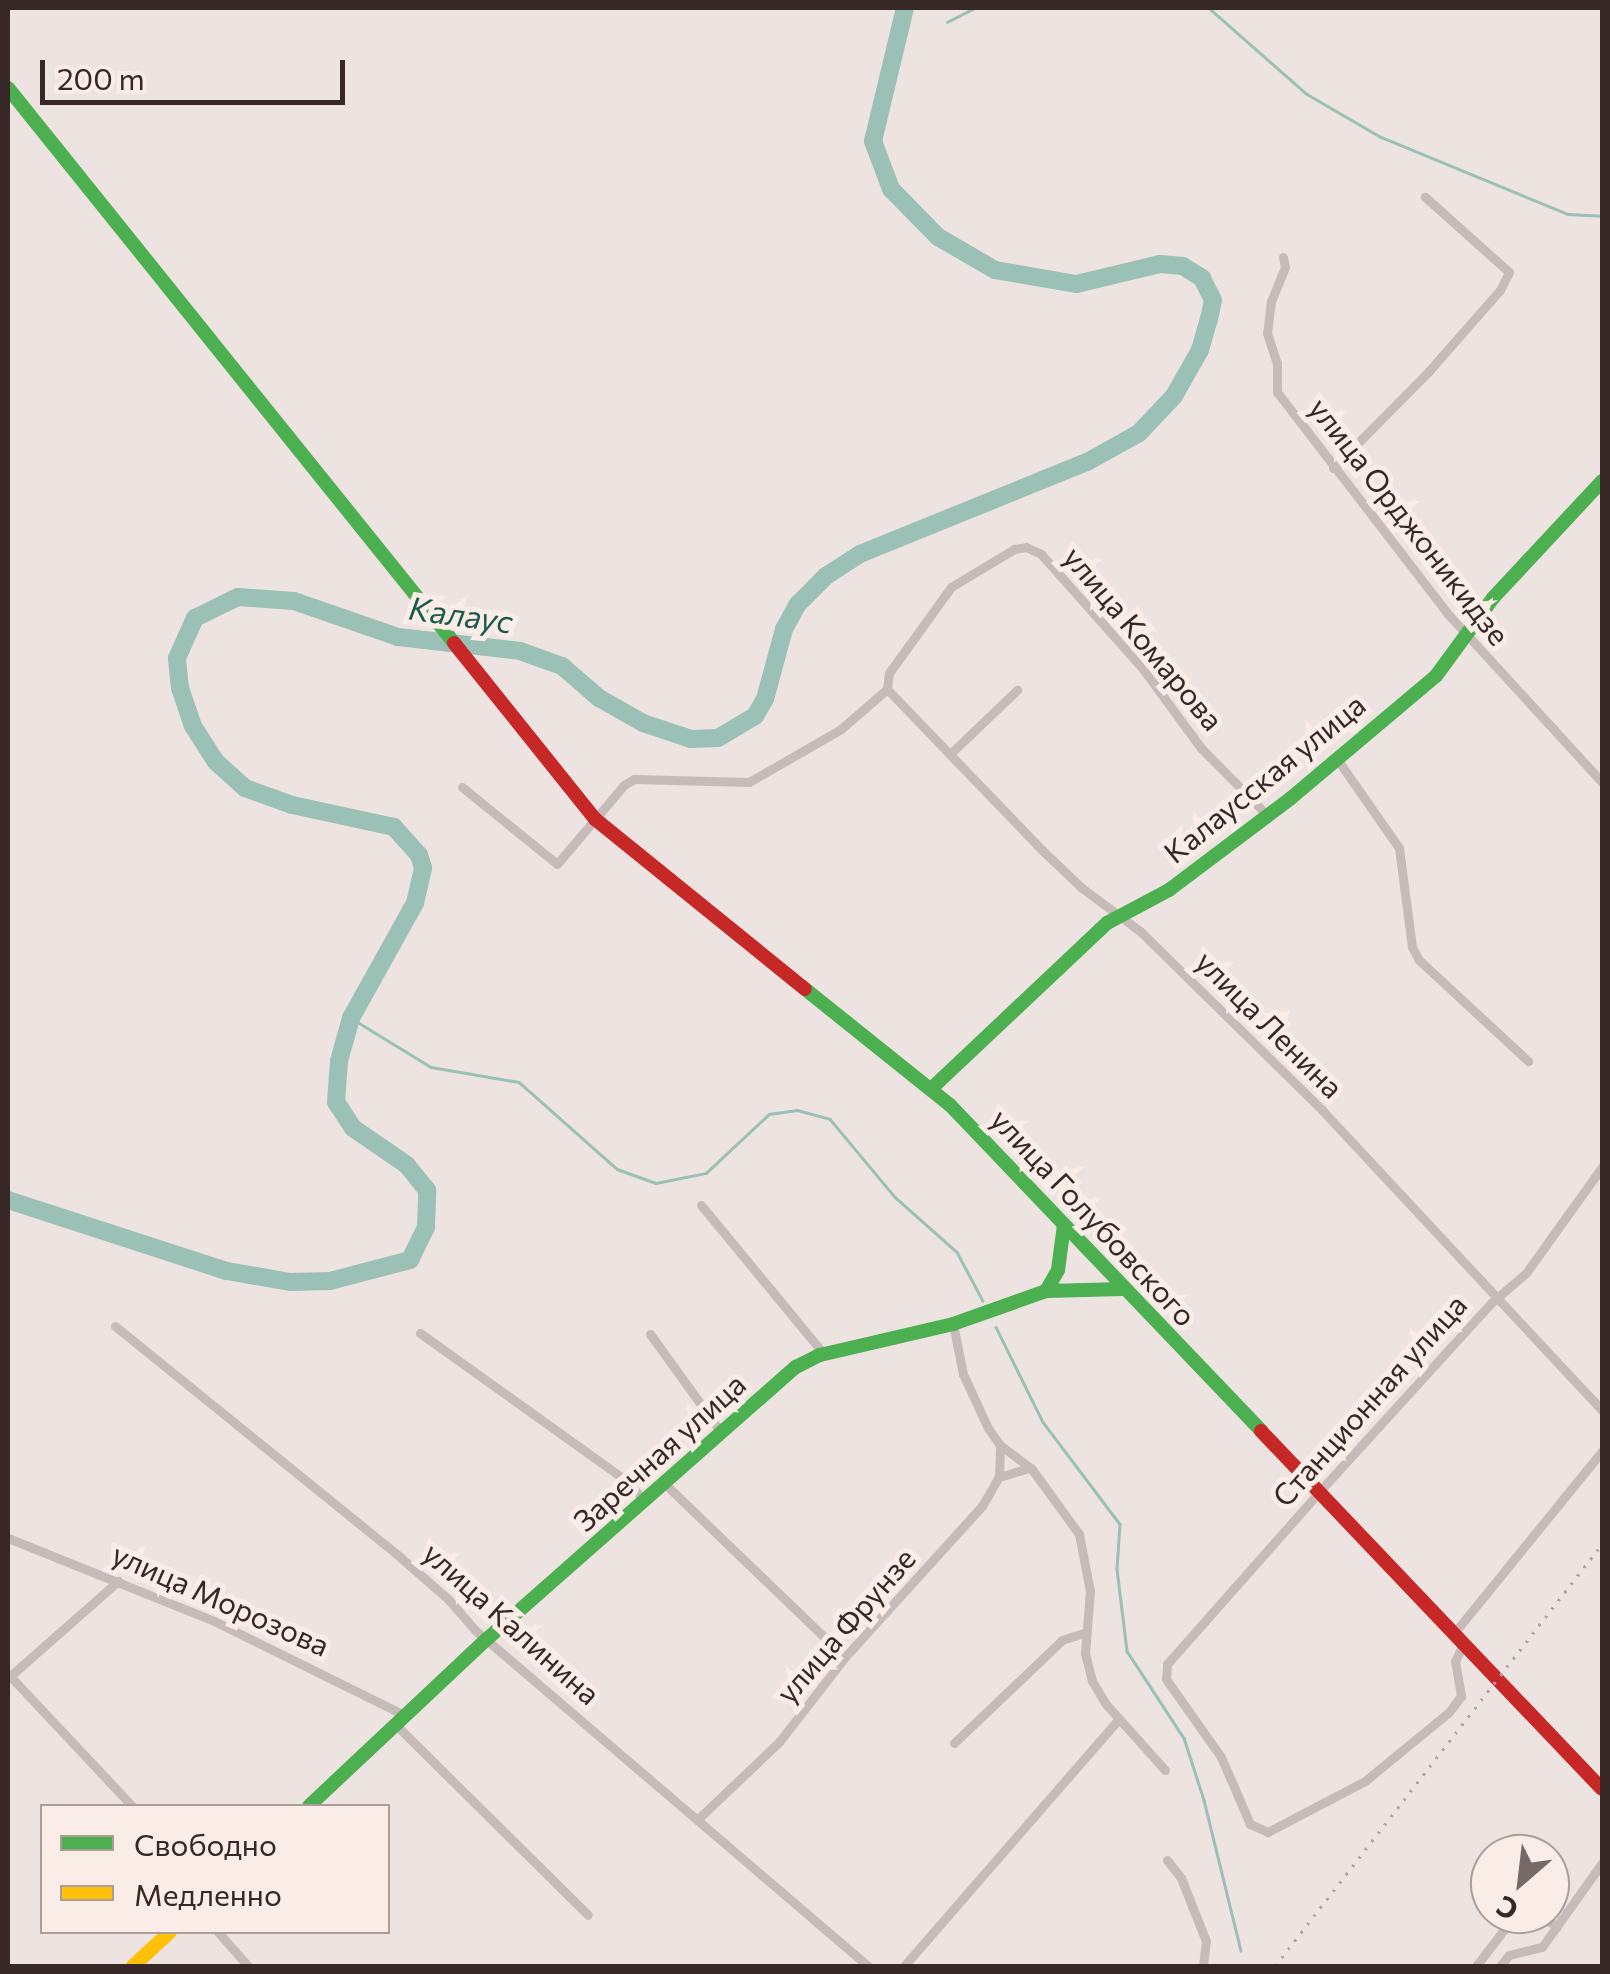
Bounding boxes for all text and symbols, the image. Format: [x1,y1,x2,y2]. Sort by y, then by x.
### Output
scale bar [45,40,350,102]
text: 200 m [57,59,145,96]
street label: улица Орджоникидзе [1302,390,1518,652]
street label: улица Комарова [1057,539,1231,737]
water label: Калаус [407,588,515,640]
street label: Калаусская улица [1156,686,1372,870]
street label: улица Ленина [1189,943,1351,1105]
street label: улица Голубовского [984,1101,1204,1333]
street label: Станционная улица [1264,1287,1474,1513]
street label: Заречная улица [566,1366,752,1538]
street label: улица Калинина [416,1534,608,1712]
street label: улица Морозова [107,1535,335,1663]
street label: улица Фрунзе [768,1540,922,1710]
legend [40,1804,390,1934]
text: Свободно [134,1825,277,1862]
north arrow [1470,1834,1570,1934]
text: Медленно [134,1875,282,1912]
text: С [1490,1889,1523,1928]

